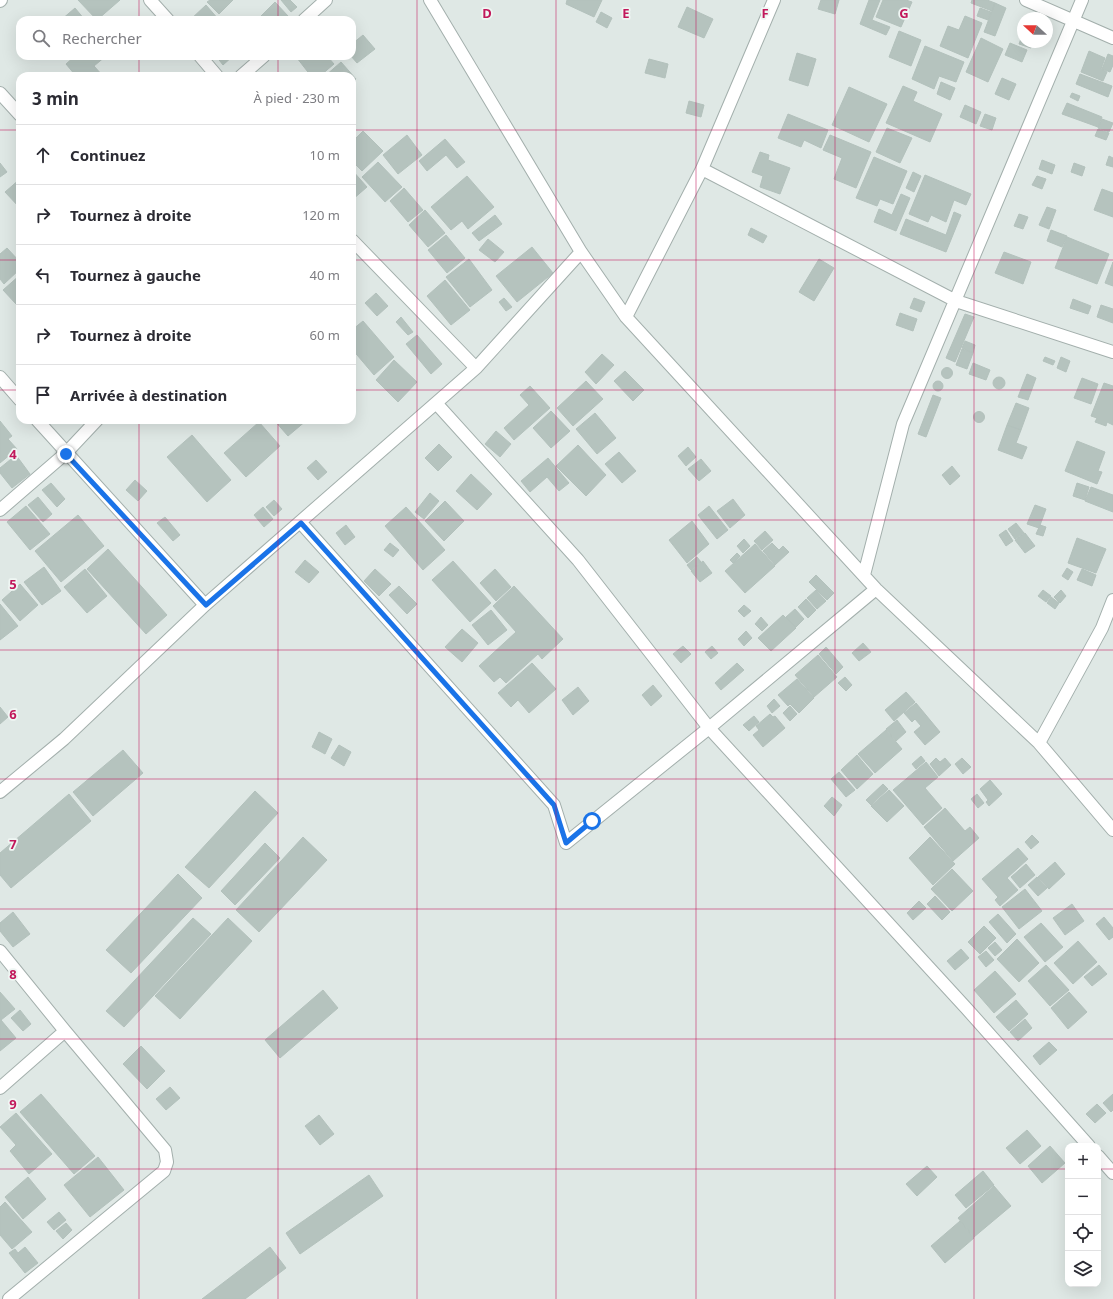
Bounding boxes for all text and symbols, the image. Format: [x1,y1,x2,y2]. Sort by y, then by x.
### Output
text: D [482,4,492,22]
text: E [622,4,630,22]
text: F [761,4,769,22]
text: G [899,4,909,22]
north arrow [1017,12,1053,48]
search box [16,16,356,60]
icon: search [30,27,52,49]
text: Rechercher [62,28,142,48]
text: 3 min [32,87,79,110]
text: À pied · 230 m [254,89,340,107]
icon: ahead [32,144,54,166]
text: Continuez [70,145,145,165]
text: 10 m [310,146,340,164]
icon: right [32,204,54,226]
text: Tournez à droite [70,205,191,225]
text: 120 m [302,206,340,224]
icon: left [32,264,54,286]
text: Tournez à gauche [70,265,201,285]
text: 40 m [310,266,340,284]
icon: right [32,324,54,346]
text: Tournez à droite [70,325,191,345]
text: 60 m [310,326,340,344]
icon: arrive [32,384,54,406]
text: Arrivée à destination [70,385,227,405]
text: 4 [9,445,17,463]
route end [57,445,75,463]
text: 5 [9,575,17,593]
text: 6 [9,705,17,723]
route start [583,812,601,830]
text: 7 [9,835,17,853]
text: 8 [9,965,17,983]
text: 9 [9,1095,17,1113]
map controls [1065,1143,1101,1287]
button: + [1065,1143,1101,1179]
button: − [1065,1179,1101,1215]
button: locate [1065,1215,1101,1251]
button: layers [1065,1251,1101,1287]

